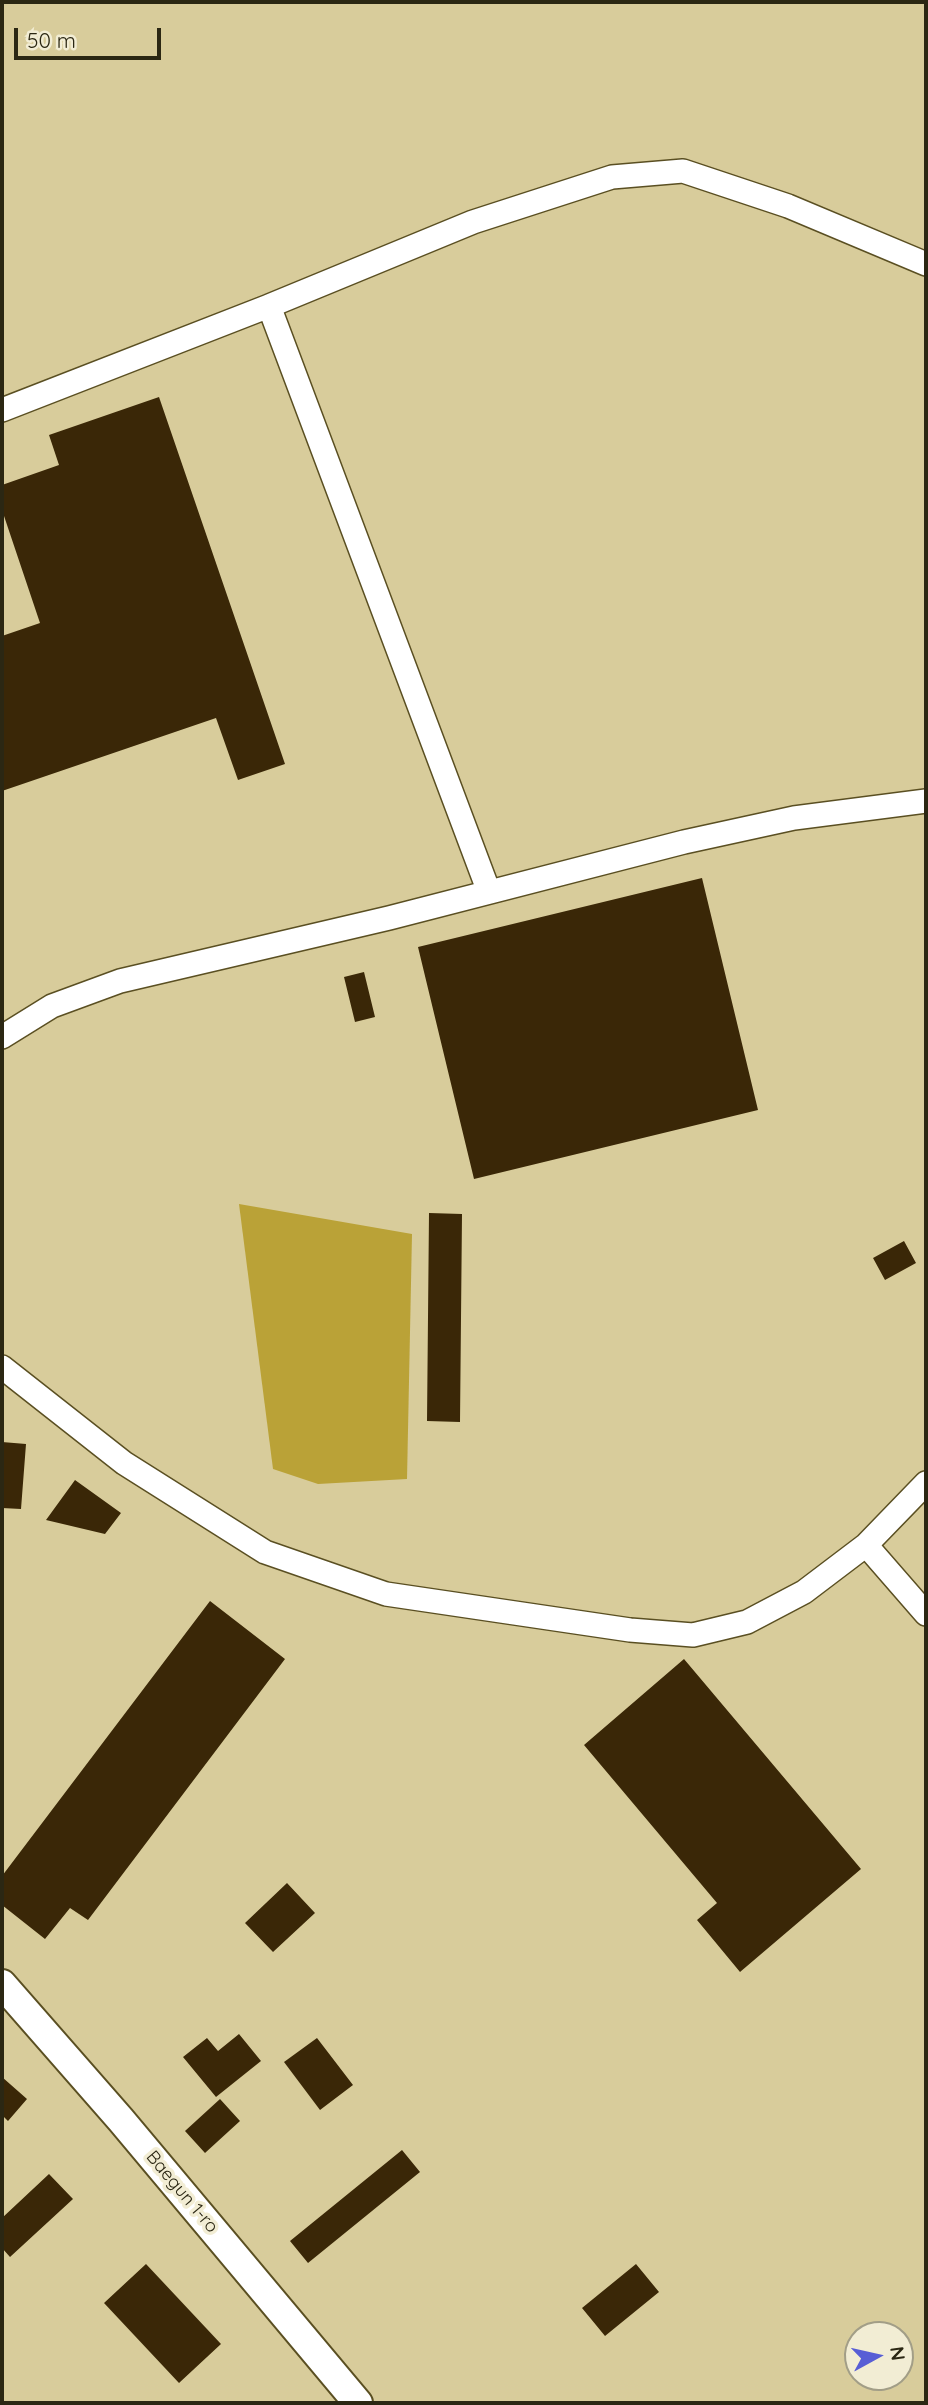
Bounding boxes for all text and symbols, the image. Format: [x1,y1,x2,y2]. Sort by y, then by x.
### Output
scale bar [18,14,164,58]
text: 50 m [27,27,76,53]
street label: Baegun 1-ro [141,2147,223,2237]
north arrow [844,2321,914,2391]
text: N [885,2345,911,2362]

